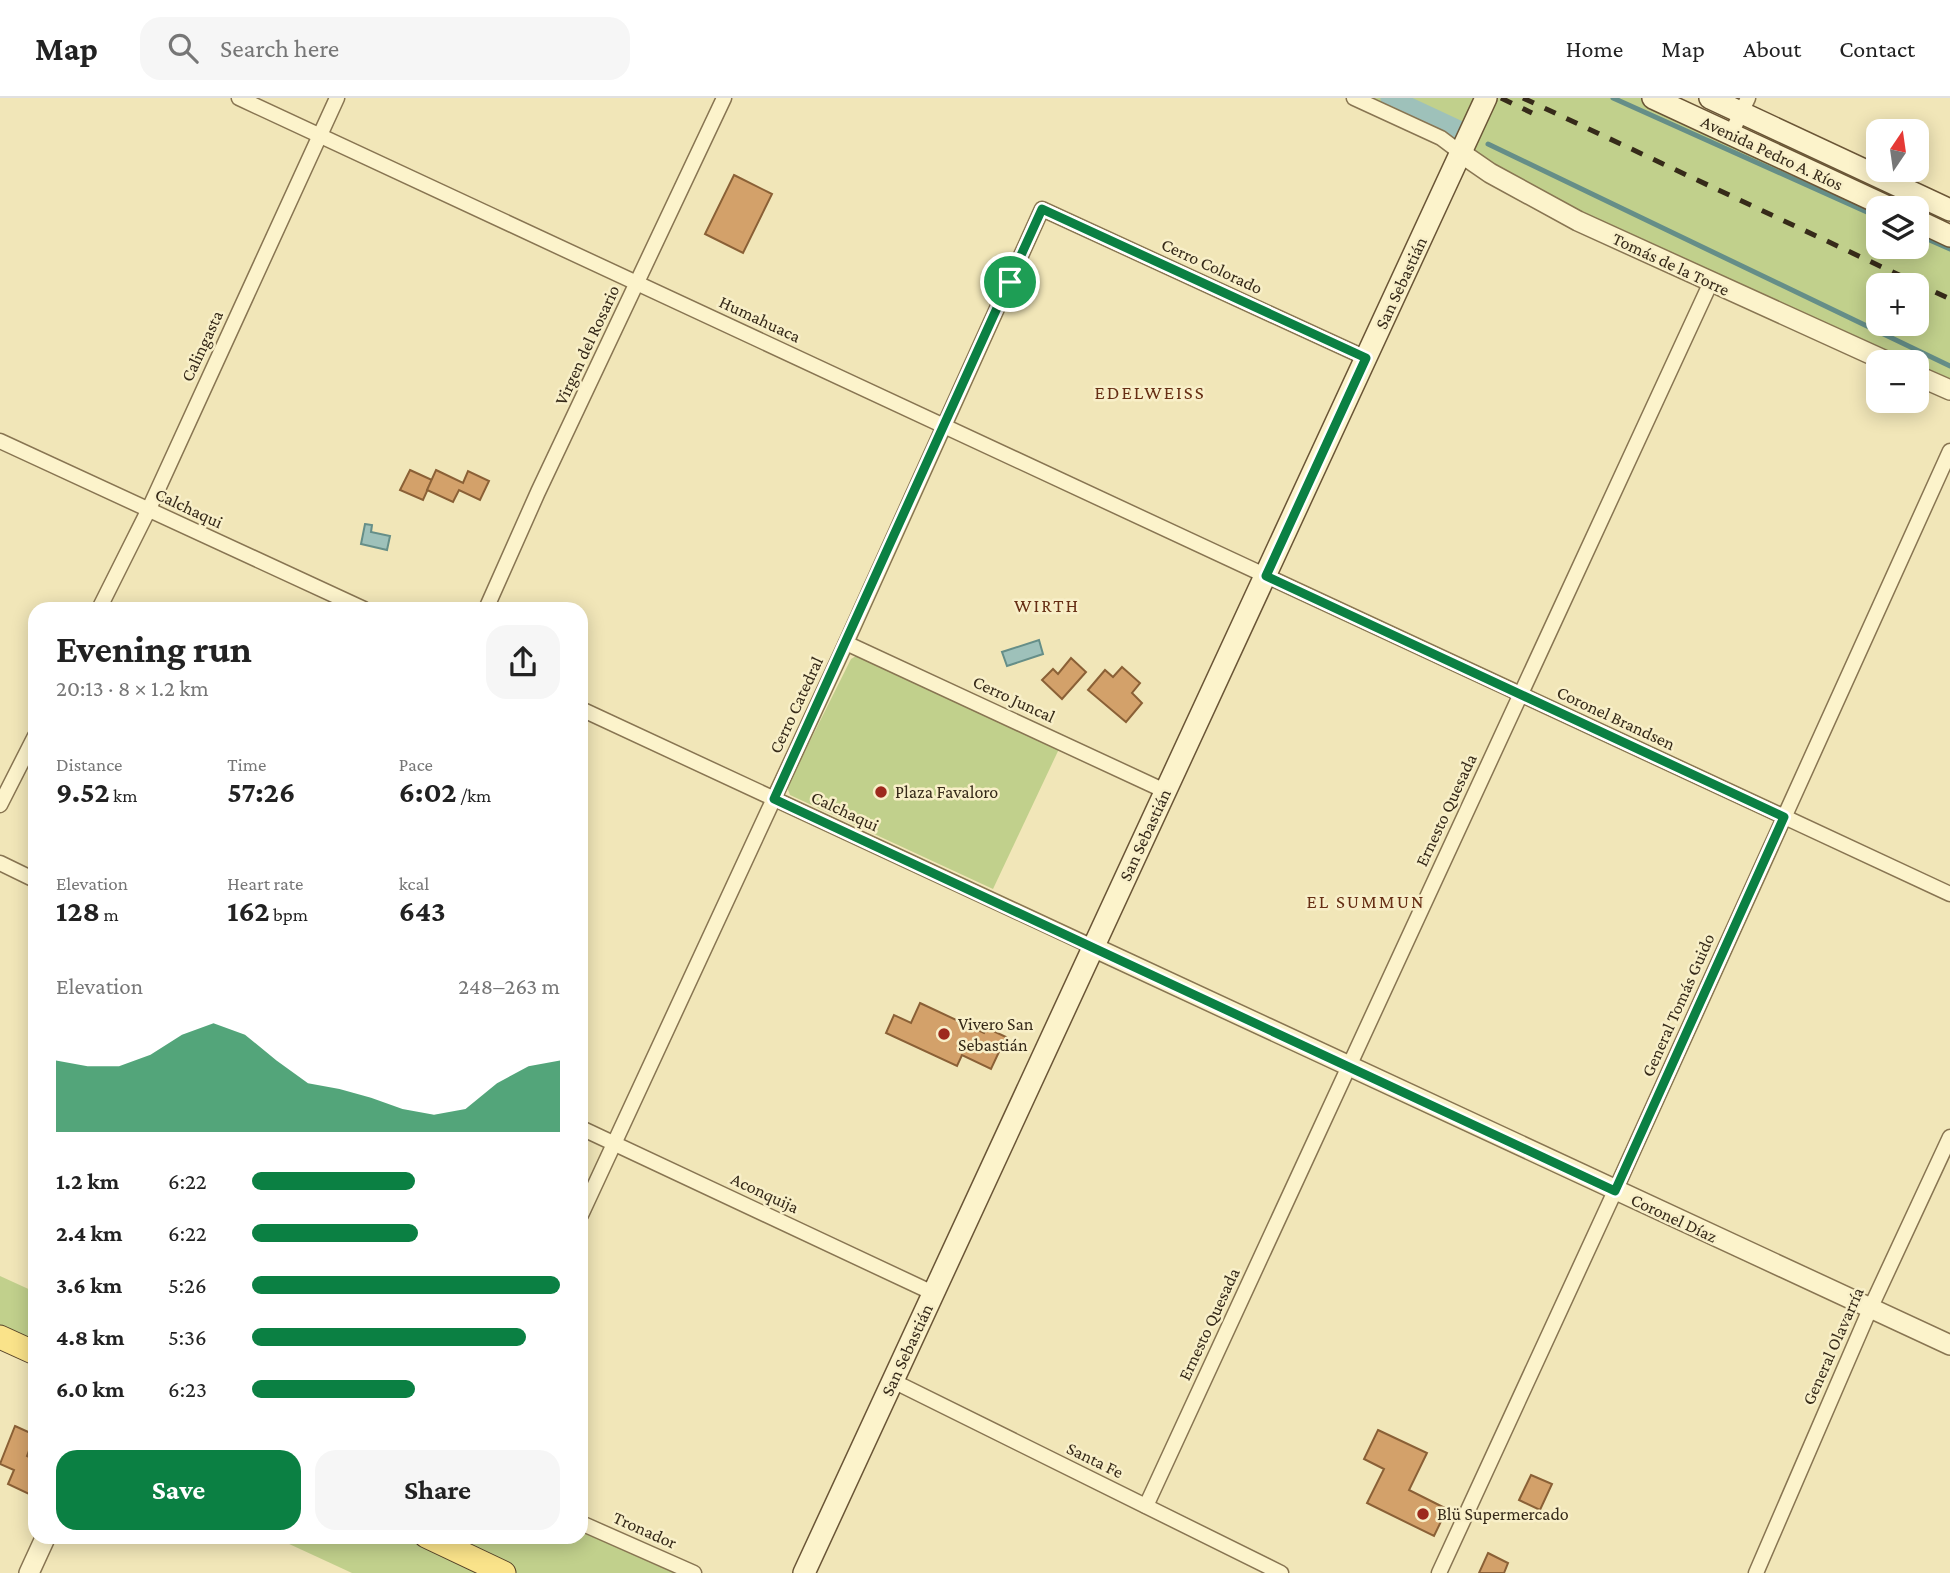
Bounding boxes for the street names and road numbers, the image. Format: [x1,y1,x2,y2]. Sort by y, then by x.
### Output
street label: Avenida Pedro A. Ríos [1698,111,1846,195]
street label: Tomás de la Torre [1609,228,1733,300]
street label: San Sebastián [1371,233,1431,332]
street label: Cerro Colorado [1158,234,1266,298]
street label: Virgen del Rosario [550,282,624,408]
street label: Humahuaca [716,291,804,347]
street label: Calingasta [177,307,227,385]
street label: Calchaqui [152,484,226,532]
street label: Cerro Catedral [765,653,827,757]
street label: Cerro Juncal [970,671,1058,727]
street label: Coronel Brandsen [1554,682,1679,754]
street label: Ernesto Quesada [1411,751,1481,869]
street label: San Sebastián [1115,785,1175,884]
street label: Calchaqui [808,787,882,835]
street label: General Tomás Guido [1637,930,1719,1080]
street label: Aconquija [728,1169,802,1218]
street label: Coronel Díaz [1628,1189,1721,1247]
street label: Ernesto Quesada [1174,1265,1244,1383]
street label: General Olavarría [1798,1284,1868,1408]
street label: San Sebastián [877,1300,937,1399]
street label: Santa Fe [1063,1438,1127,1482]
street label: Tronador [610,1507,680,1553]

